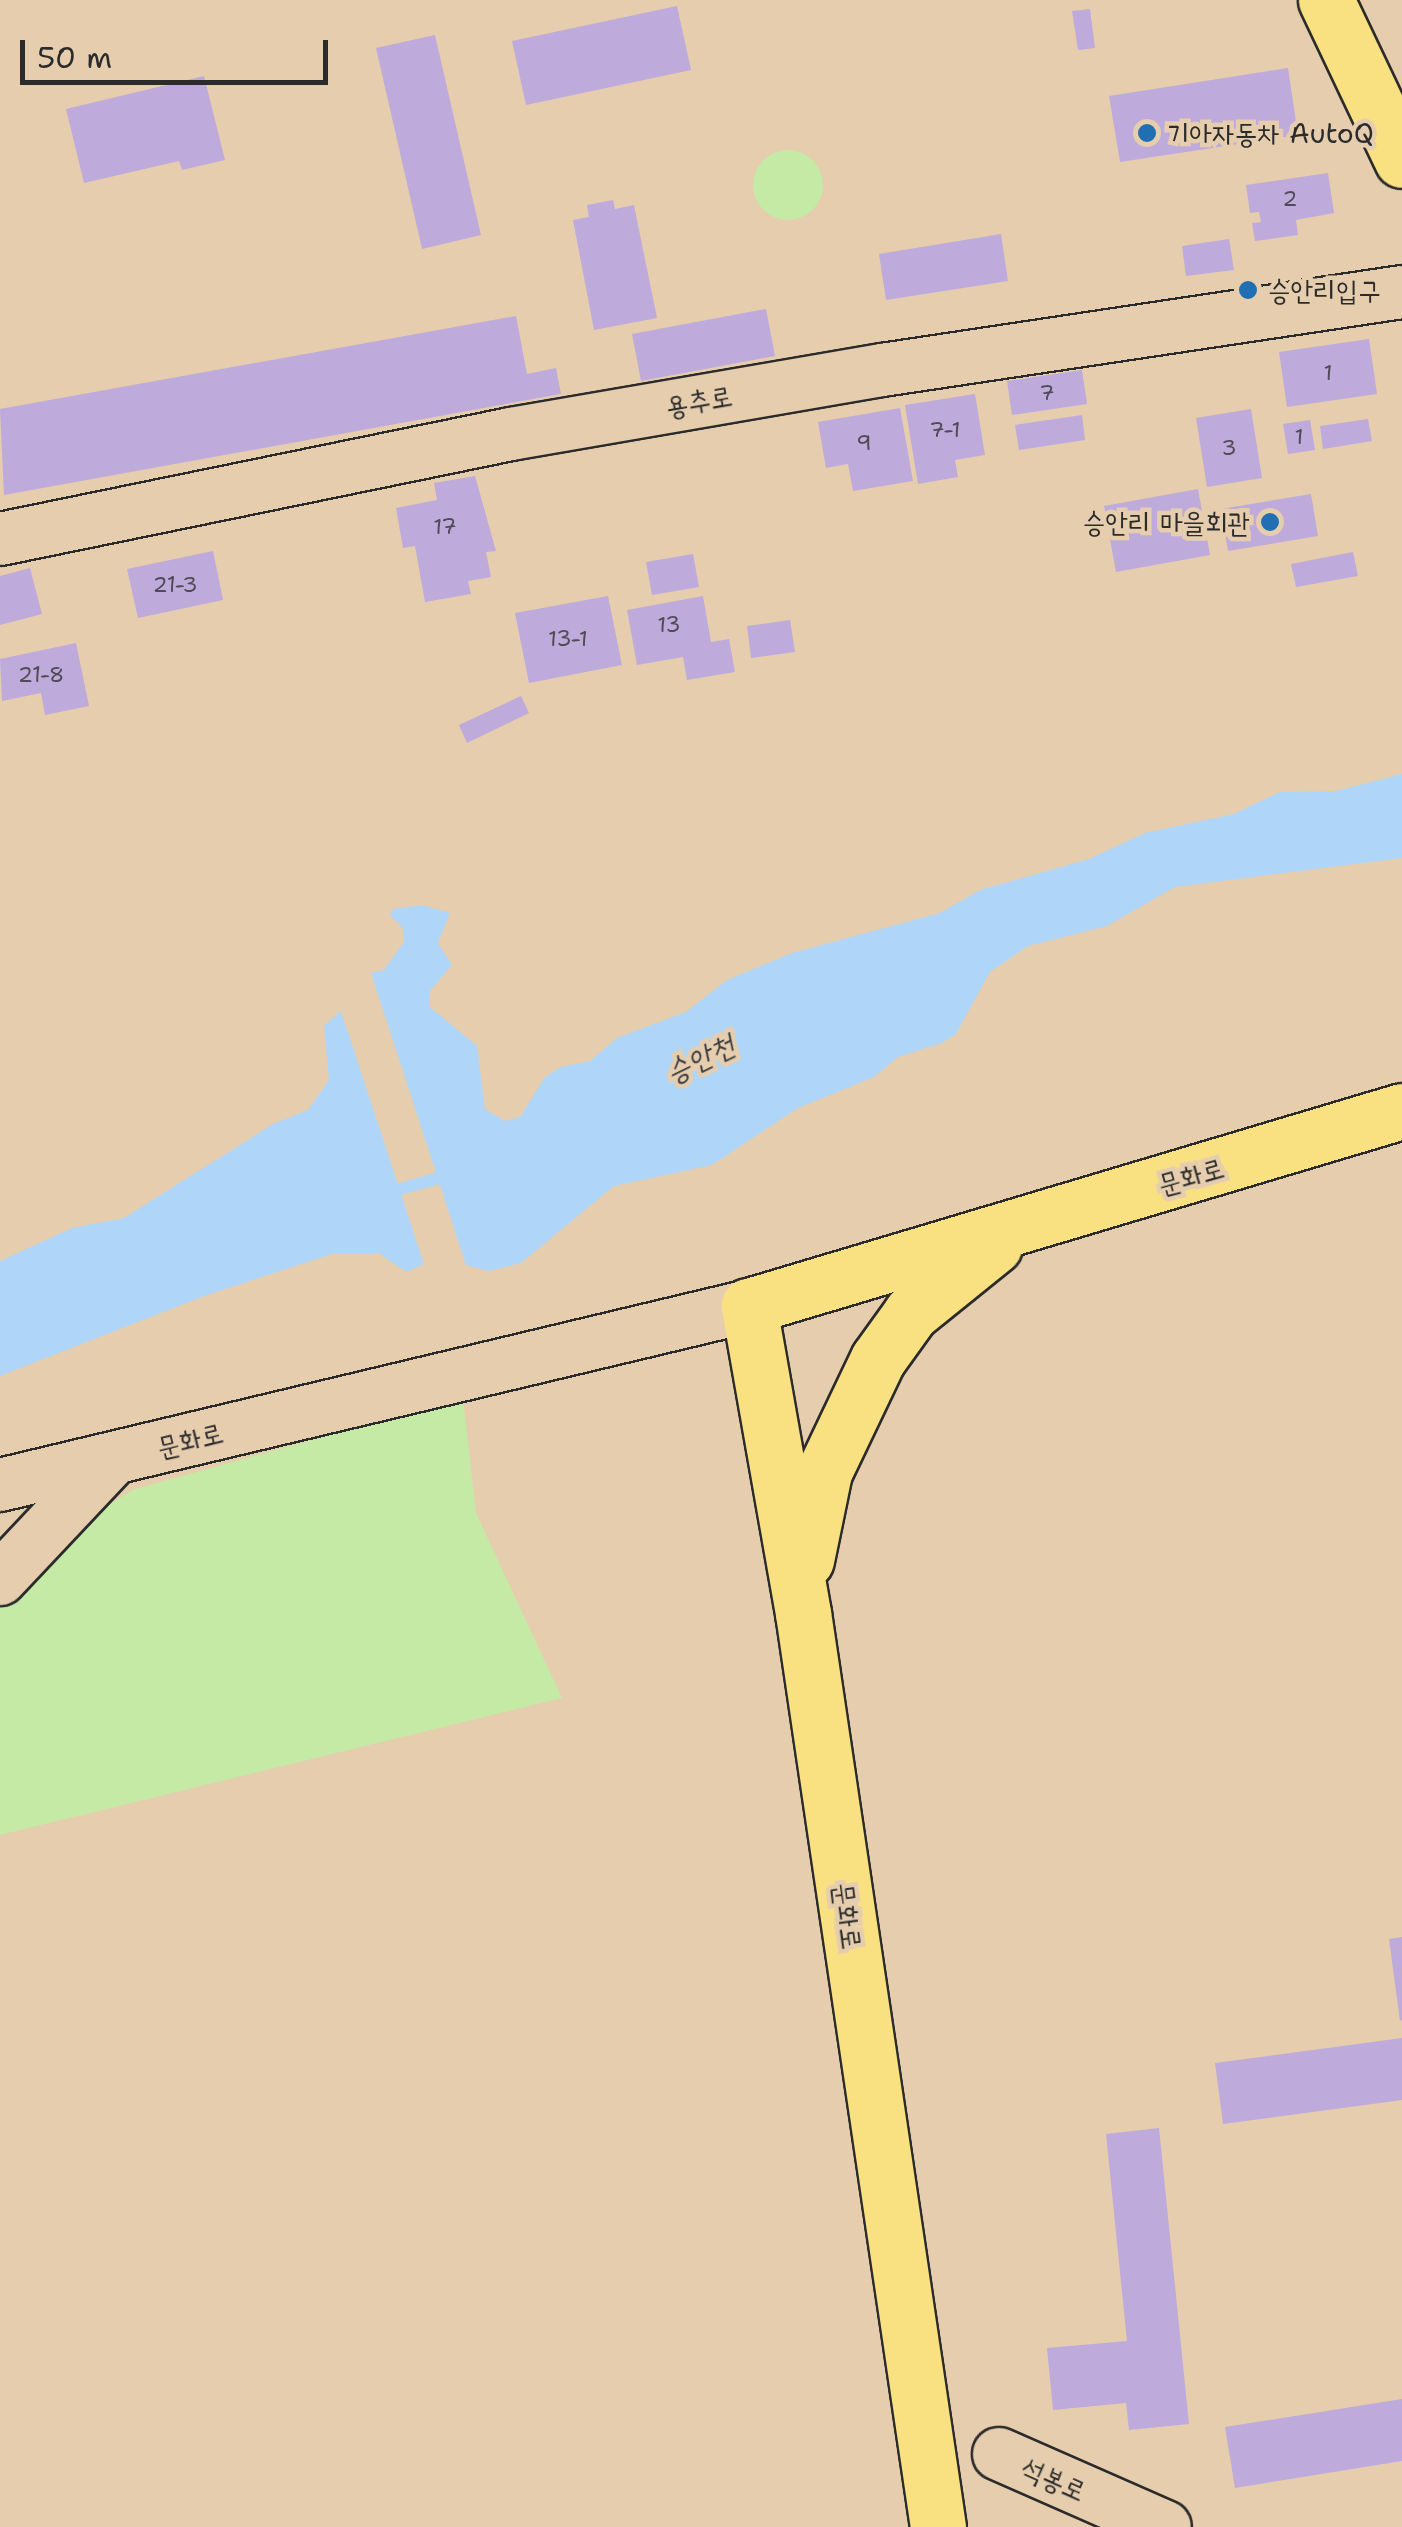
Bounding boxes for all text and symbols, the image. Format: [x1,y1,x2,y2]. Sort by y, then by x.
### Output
scale bar [25,20,332,82]
text: 50 m [37,37,112,78]
place label: 기아자동차 AutoQ [1167,116,1374,150]
marker: 기아자동차 AutoQ [1136,122,1158,144]
house number: 2 [1282,186,1298,212]
place label: 승안리입구 [1268,273,1381,307]
marker: 승안리입구 [1237,279,1259,301]
house number: 1 [1323,360,1333,386]
street label: 용추로 [663,379,735,423]
house number: 7 [1039,380,1055,406]
house number: 7-1 [929,417,961,443]
house number: 1 [1294,424,1304,450]
house number: 9 [856,430,872,456]
house number: 3 [1221,435,1237,461]
place label: 승안리 마을회관 [1083,505,1250,539]
marker: 승안리 마을회관 [1259,511,1281,533]
house number: 17 [433,514,457,540]
house number: 21-3 [152,572,198,598]
house number: 13 [657,612,681,638]
house number: 13-1 [548,626,588,652]
house number: 21-8 [18,662,64,688]
water label: 승안천 [660,1027,740,1091]
street label: 문화로 [1154,1151,1228,1201]
street label: 문화로 [153,1416,227,1464]
street label: 문화로 [827,1880,869,1952]
street label: 석봉로 [1016,2450,1092,2508]

